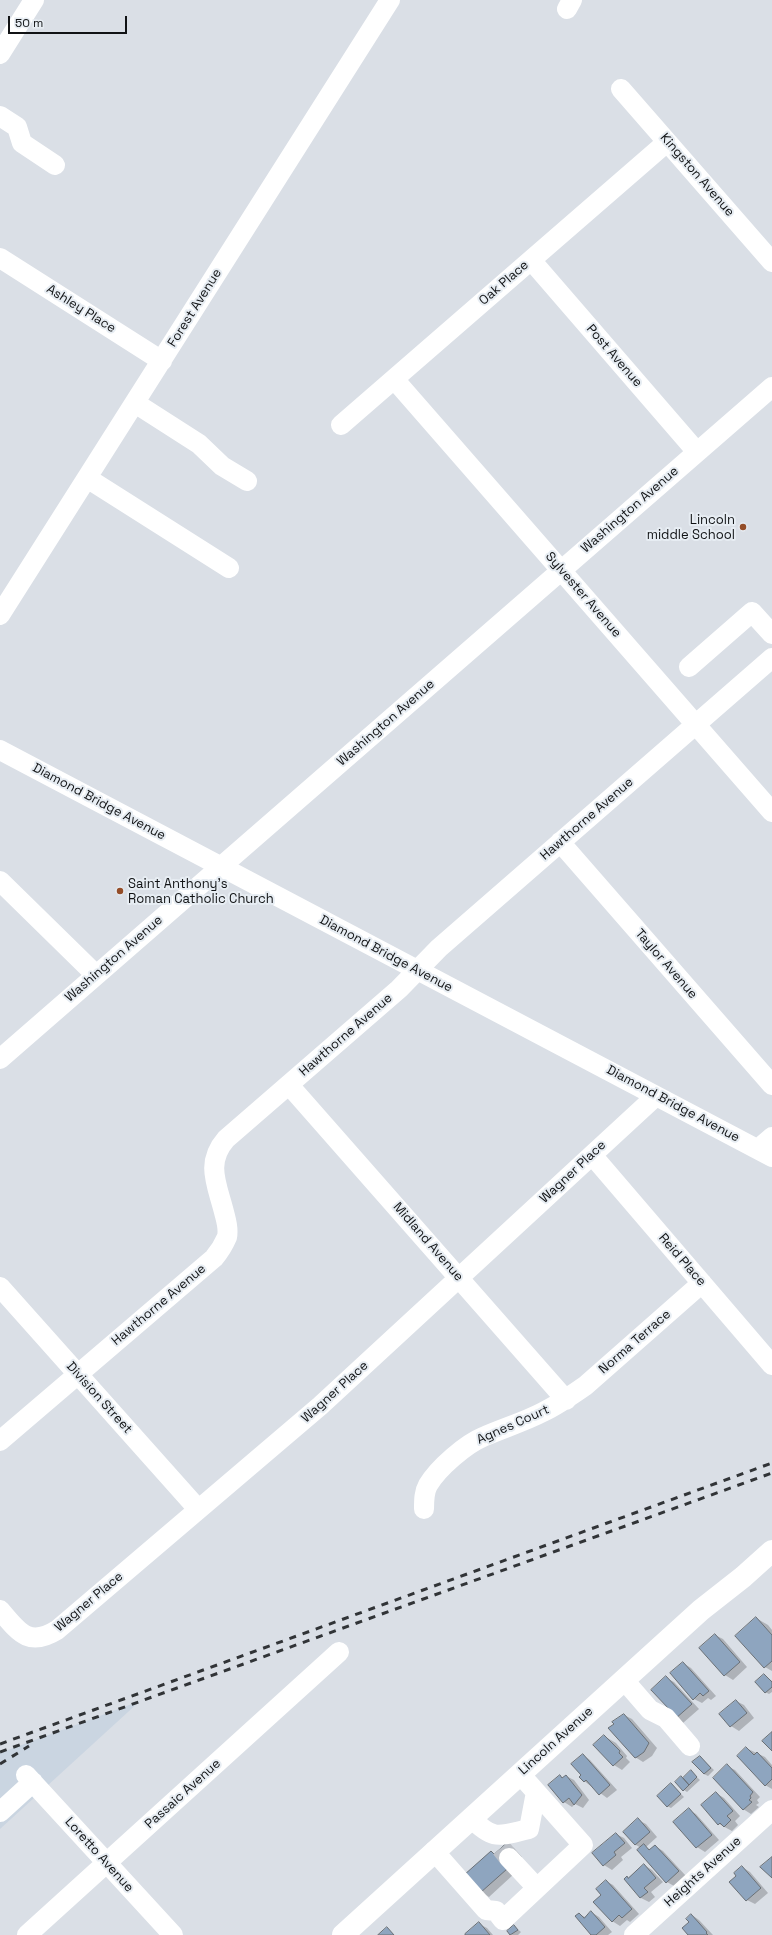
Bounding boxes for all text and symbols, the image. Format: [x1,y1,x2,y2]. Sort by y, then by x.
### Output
scale bar [10,8,129,34]
text: 50 m [15,15,43,31]
street label: Kingston Avenue [657,130,737,220]
street label: Oak Place [476,257,532,309]
street label: Forest Avenue [165,266,225,350]
street label: Ashley Place [43,281,119,337]
street label: Post Avenue [583,322,645,390]
street label: Washington Avenue [578,463,682,557]
place label: Lincoln middle School [647,512,735,543]
marker: Lincoln middle School [738,522,748,532]
street label: Sylvester Avenue [542,549,624,641]
street label: Washington Avenue [334,676,438,770]
street label: Diamond Bridge Avenue [30,760,168,844]
street label: Hawthorne Avenue [537,774,637,864]
place label: Saint Anthony's Roman Catholic Church [128,876,274,907]
marker: Saint Anthony's Roman Catholic Church [115,886,125,896]
street label: Washington Avenue [62,912,166,1006]
street label: Diamond Bridge Avenue [317,912,455,996]
street label: Taylor Avenue [632,926,700,1002]
street label: Hawthorne Avenue [296,990,396,1080]
street label: Diamond Bridge Avenue [604,1062,742,1146]
street label: Wagner Place [537,1137,609,1207]
street label: Midland Avenue [390,1200,466,1284]
street label: Reid Place [655,1231,709,1289]
street label: Hawthorne Avenue [109,1261,209,1349]
street label: Norma Terrace [596,1307,674,1377]
street label: Wagner Place [298,1358,372,1426]
street label: Division Street [63,1359,135,1437]
street label: Agnes Court [474,1402,552,1448]
street label: Wagner Place [52,1569,126,1635]
street label: Lincoln Avenue [516,1704,596,1778]
street label: Passaic Avenue [142,1756,224,1832]
street label: Loretto Avenue [61,1815,137,1895]
street label: Heights Avenue [662,1834,744,1910]

